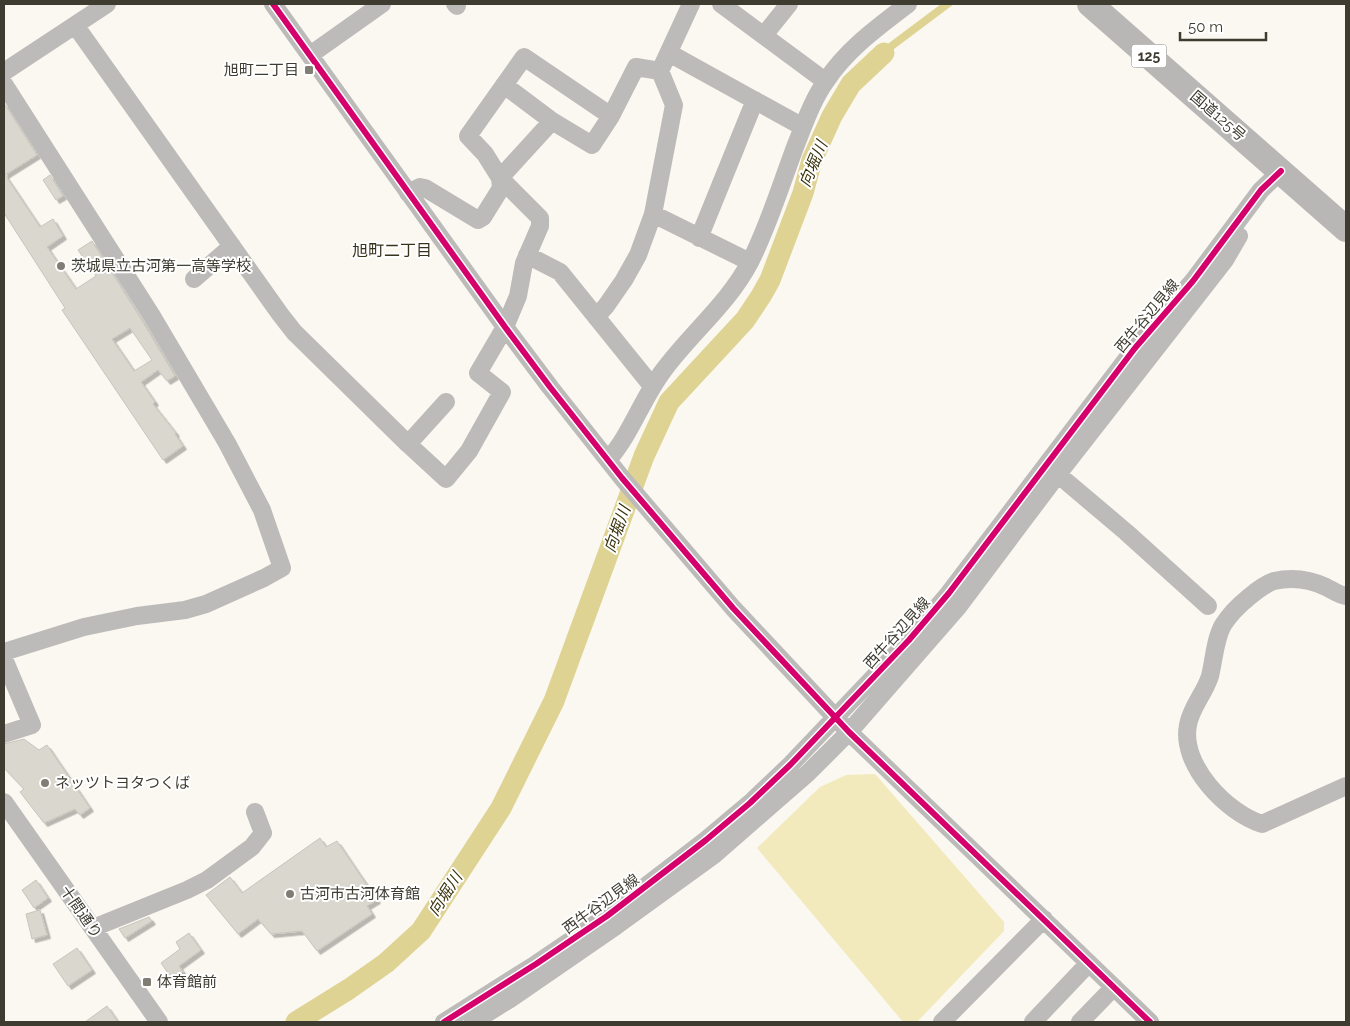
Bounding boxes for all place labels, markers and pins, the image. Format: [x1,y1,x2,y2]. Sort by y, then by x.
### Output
place label: 旭町二丁目 [224,61,299,79]
marker: 旭町二丁目 [303,64,315,76]
place label: 茨城県立古河第一高等学校 [71,257,251,275]
marker: 茨城県立古河第一高等学校 [55,260,67,272]
place label: ネッツトヨタつくば [55,774,190,792]
marker: ネッツトヨタつくば [39,777,51,789]
place label: 古河市古河体育館 [300,885,420,903]
marker: 古河市古河体育館 [284,888,296,900]
place label: 体育館前 [157,973,217,991]
marker: 体育館前 [141,976,153,988]

